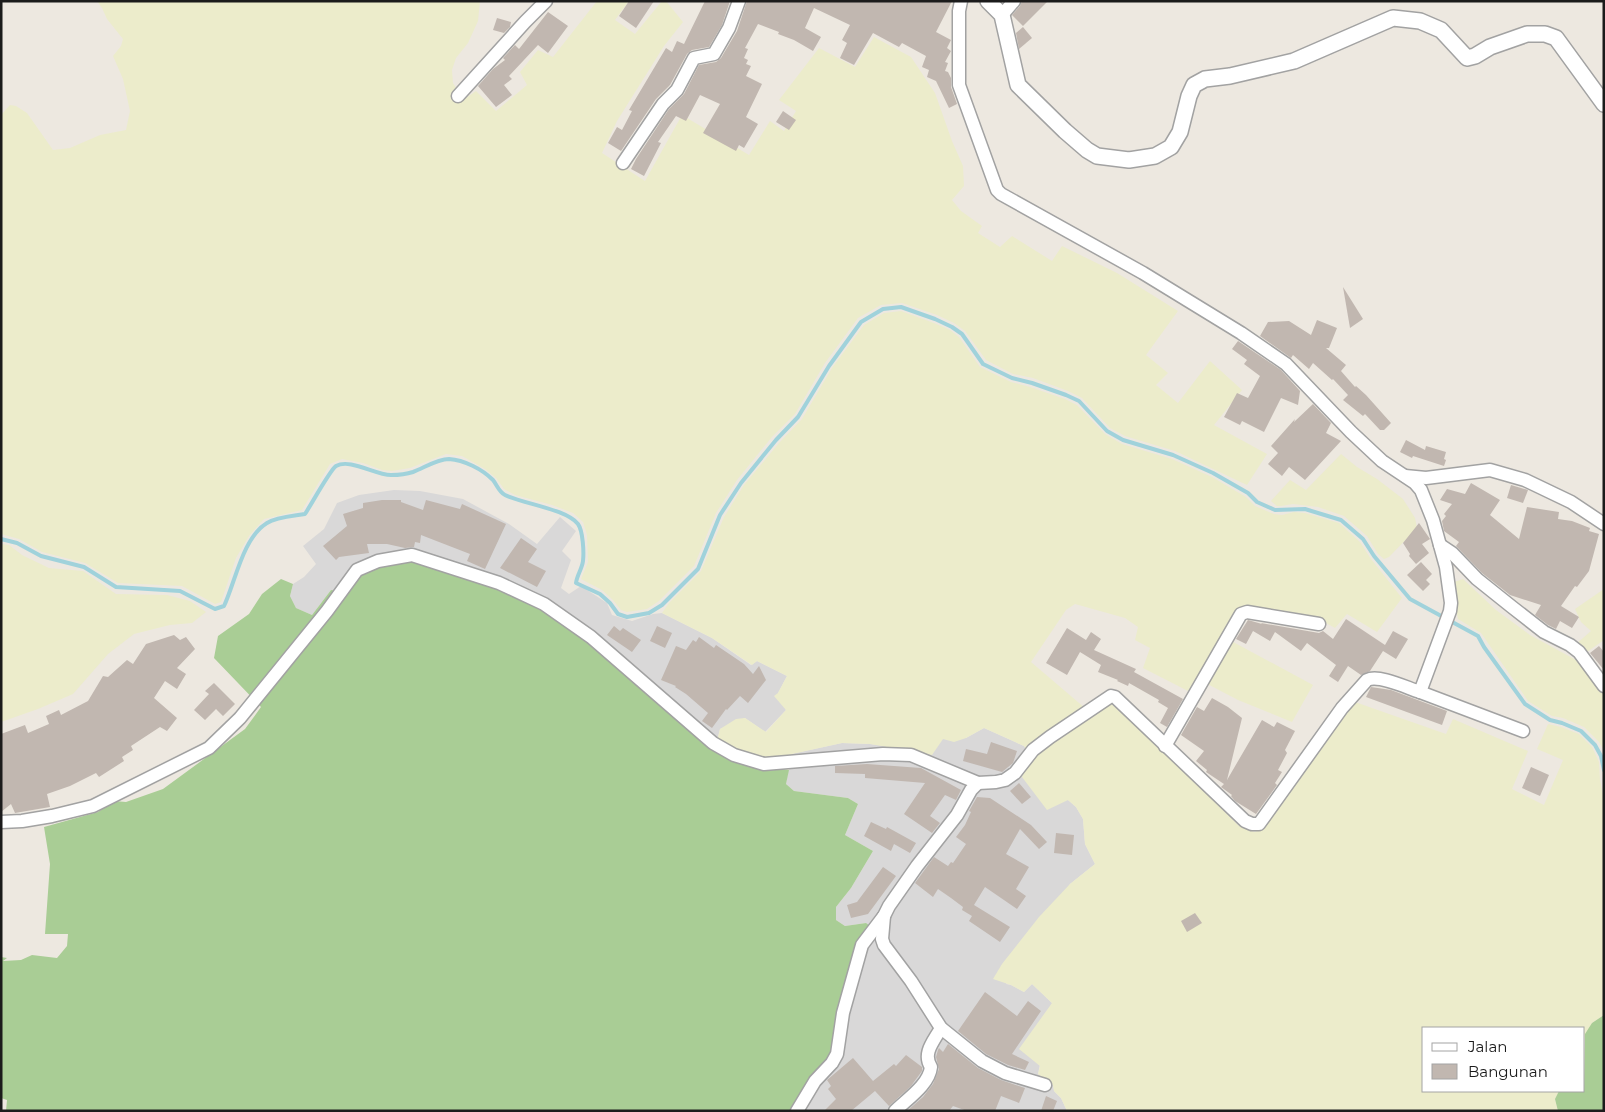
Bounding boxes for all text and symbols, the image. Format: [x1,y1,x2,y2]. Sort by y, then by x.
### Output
legend [1422,1027,1585,1092]
text: Jalan [1467,1037,1507,1056]
text: Bangunan [1468,1062,1548,1081]

